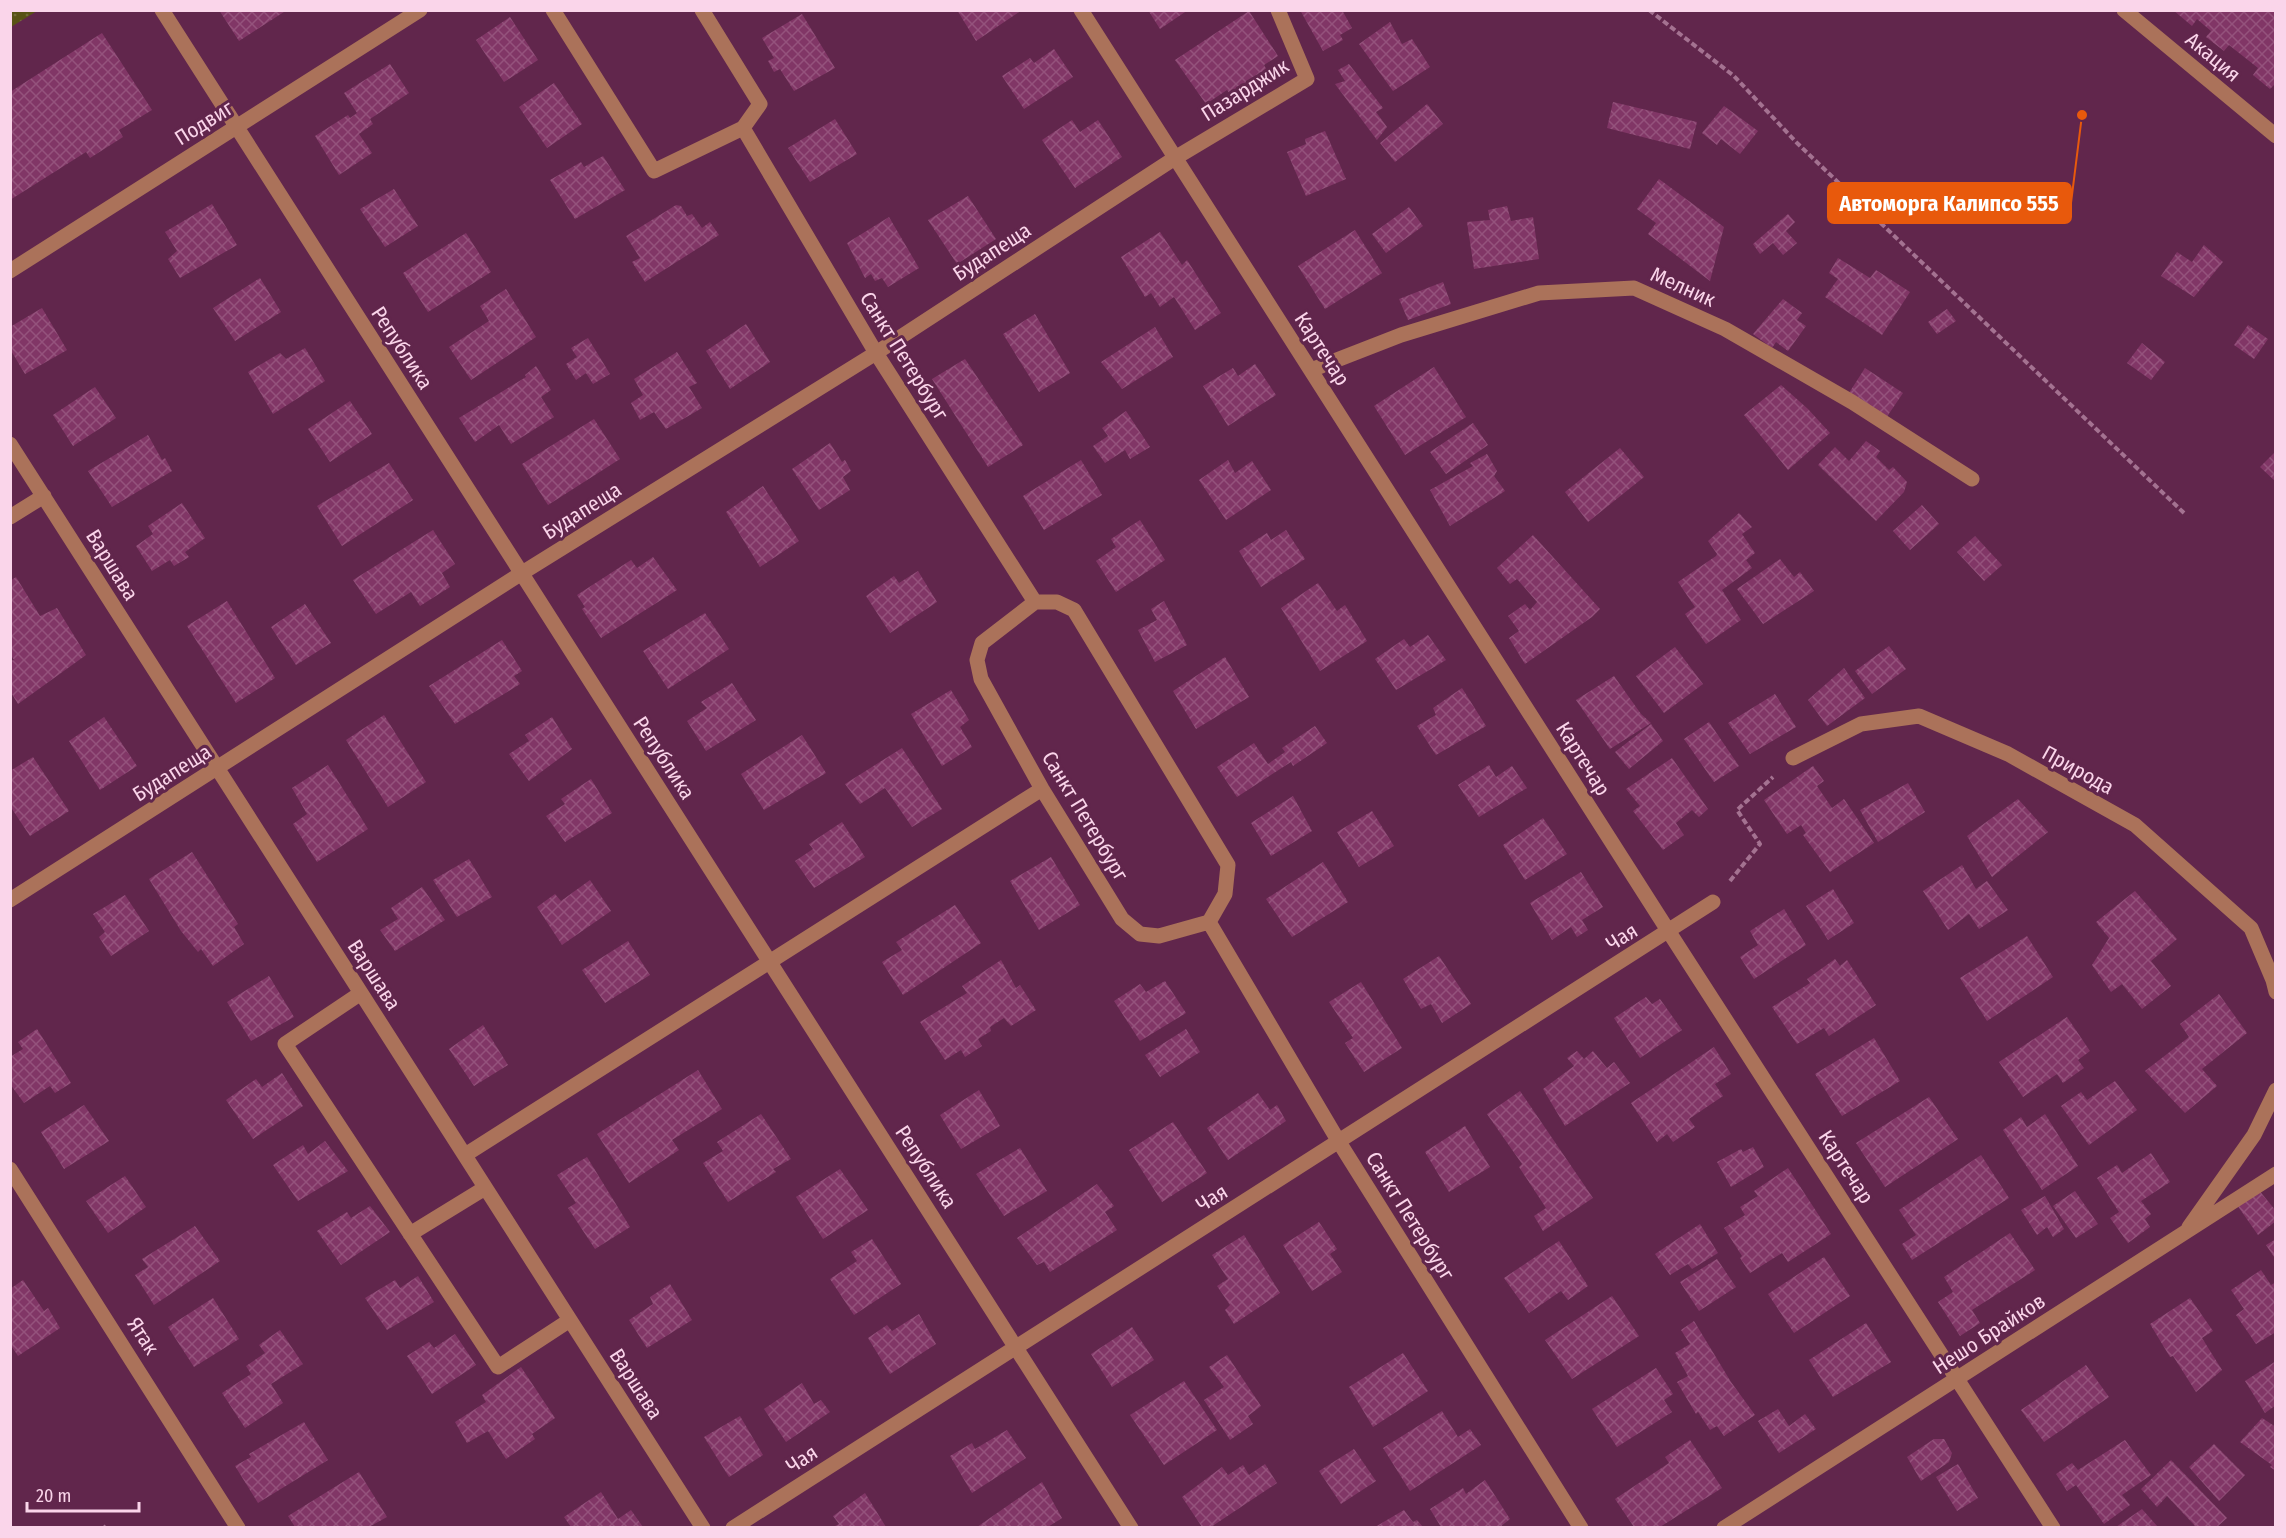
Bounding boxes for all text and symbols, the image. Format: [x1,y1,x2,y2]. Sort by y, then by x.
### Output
street label: Акация [2180,27,2246,87]
street label: Пазарджик [1196,53,1294,127]
street label: Подвиг [170,95,239,151]
callout: Автоморга Калипсо 555 [1828,183,2071,223]
text: Автоморга Калипсо 555 [1838,190,2059,217]
street label: Будапеща [948,217,1036,287]
street label: Мелник [1647,261,1720,313]
street label: Санкт Петербург [854,287,954,426]
street label: Република [366,302,438,394]
street label: Картечар [1289,307,1355,391]
street label: Будапеща [538,477,626,545]
street label: Варшава [80,525,144,605]
street label: Република [628,712,700,804]
street label: Картечар [1550,717,1616,801]
street label: Будапеща [128,739,216,807]
street label: Природа [2038,740,2118,800]
street label: Санкт Петербург [1036,746,1134,886]
street label: Чая [1601,917,1643,957]
street label: Варшава [342,935,406,1015]
street label: Република [890,1121,962,1213]
street label: Картечар [1813,1125,1879,1209]
street label: Санкт Петербург [1360,1147,1460,1286]
street label: Чая [1191,1178,1233,1218]
street label: Нешо Брайков [1928,1288,2050,1380]
street label: Ятак [121,1312,165,1360]
street label: Варшава [604,1344,668,1424]
street label: Чая [781,1439,823,1479]
scale bar [27,1475,140,1513]
text: 20 m [36,1485,71,1507]

